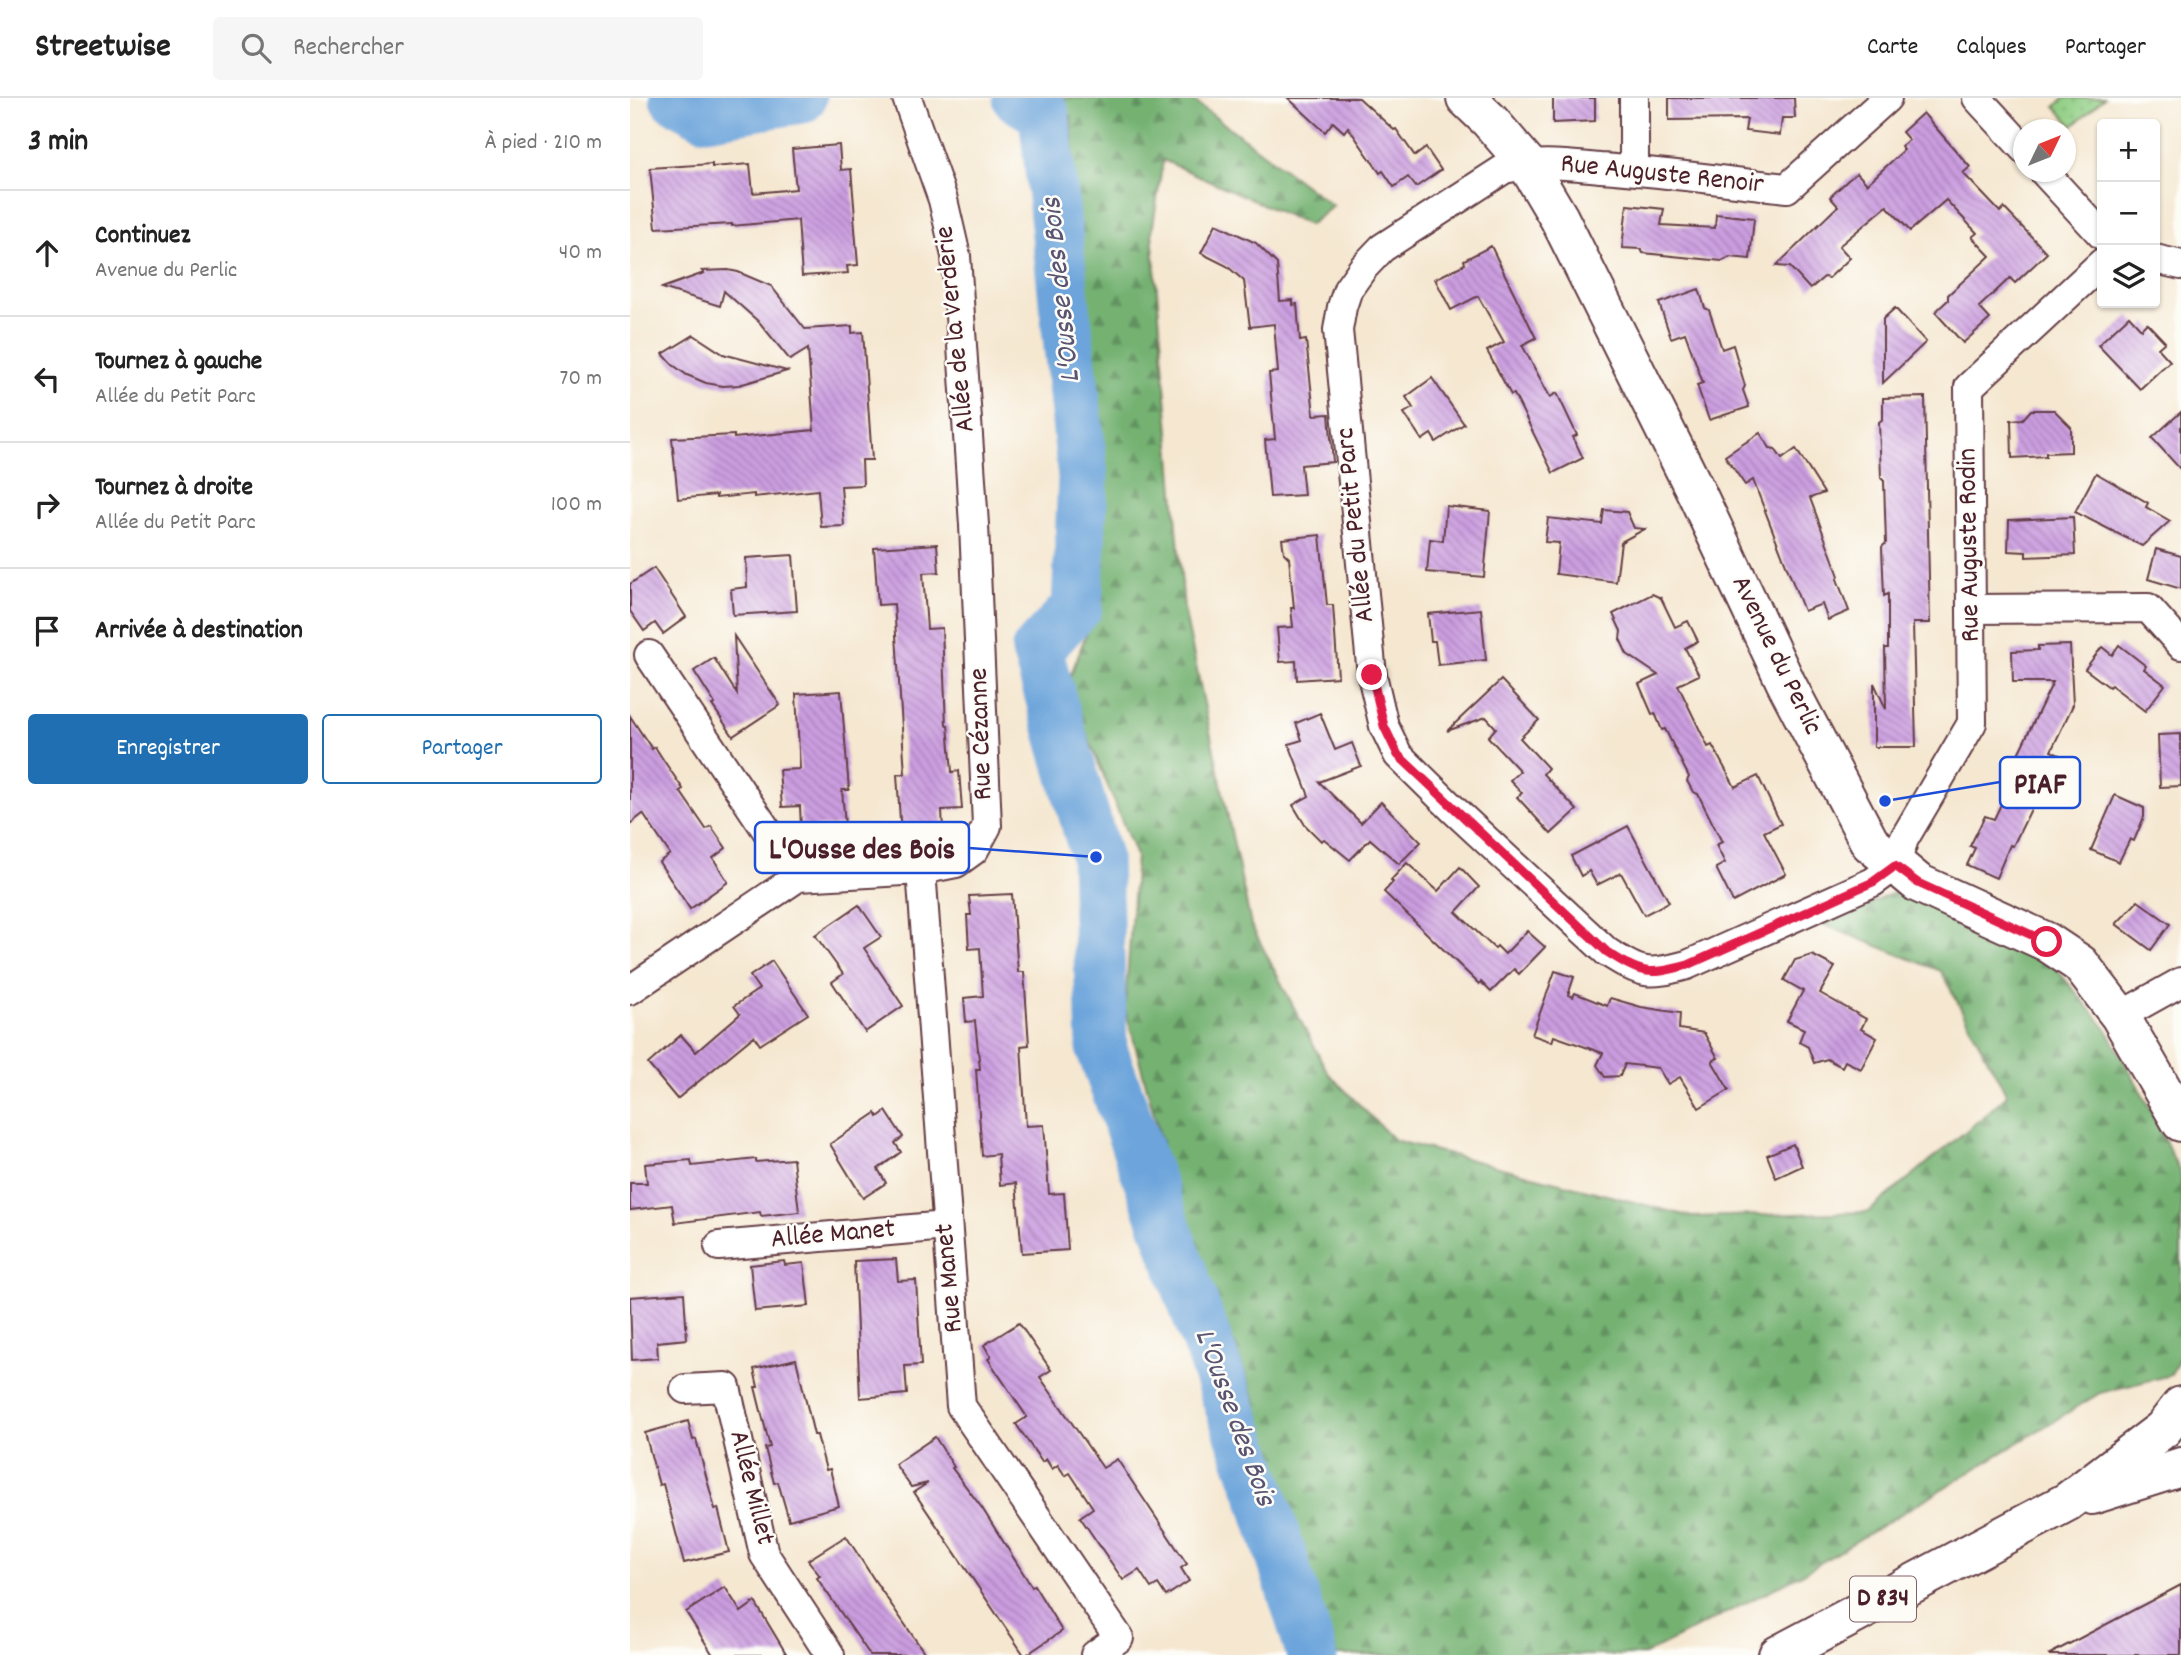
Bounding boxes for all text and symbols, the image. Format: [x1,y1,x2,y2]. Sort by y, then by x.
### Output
search box [213,17,703,80]
text: Streetwise [35,25,171,72]
icon: search [237,29,275,67]
text: Rechercher [293,30,404,67]
text: Carte [1867,31,1918,65]
text: Calques [1956,31,2027,65]
text: Partager [2065,31,2146,65]
north arrow [2013,119,2076,182]
map controls [2097,119,2160,308]
button: + [2097,119,2160,182]
text: 3 min [28,122,88,165]
text: À pied · 210 m [485,127,602,160]
street label: Rue Auguste Renoir [1559,145,1766,207]
button: − [2097,182,2160,245]
water label: L'Ousse des Bois [1032,194,1094,385]
text: Continuez [95,218,190,255]
street label: Allée de la Verderie [926,224,988,434]
icon: ahead [28,234,66,272]
text: 40 m [559,237,602,270]
button: layers [2097,245,2160,308]
text: Avenue du Perlic [95,255,237,288]
text: Tournez à gauche [95,344,262,381]
icon: left [28,360,66,398]
text: 70 m [560,363,602,396]
text: Allée du Petit Parc [95,381,256,414]
street label: Allée du Petit Parc [1327,426,1387,624]
street label: Rue Auguste Rodin [1949,448,1993,642]
text: Tournez à droite [95,470,253,507]
icon: right [28,486,66,524]
text: 100 m [551,489,602,522]
text: Allée du Petit Parc [95,507,256,540]
street label: Avenue du Perlic [1719,569,1831,743]
icon: arrive [28,612,66,650]
text: Arrivée à destination [95,613,303,650]
route end [1356,659,1387,690]
street label: Rue Cézanne [961,667,1005,801]
button: Enregistrer [28,714,308,784]
button: Partager [322,714,602,784]
callout: PIAF [2000,757,2080,808]
text: PIAF [2014,766,2067,809]
callout: L'Ousse des Bois [755,822,969,873]
text: L'Ousse des Bois [769,831,955,874]
route start [2031,926,2062,957]
street label: Allée Manet [769,1211,897,1261]
street label: Rue Manet [926,1222,976,1334]
water label: L'Ousse des Bois [1181,1323,1285,1514]
street label: Allée Millet [716,1426,784,1550]
road number: D 834 [1850,1576,1916,1622]

